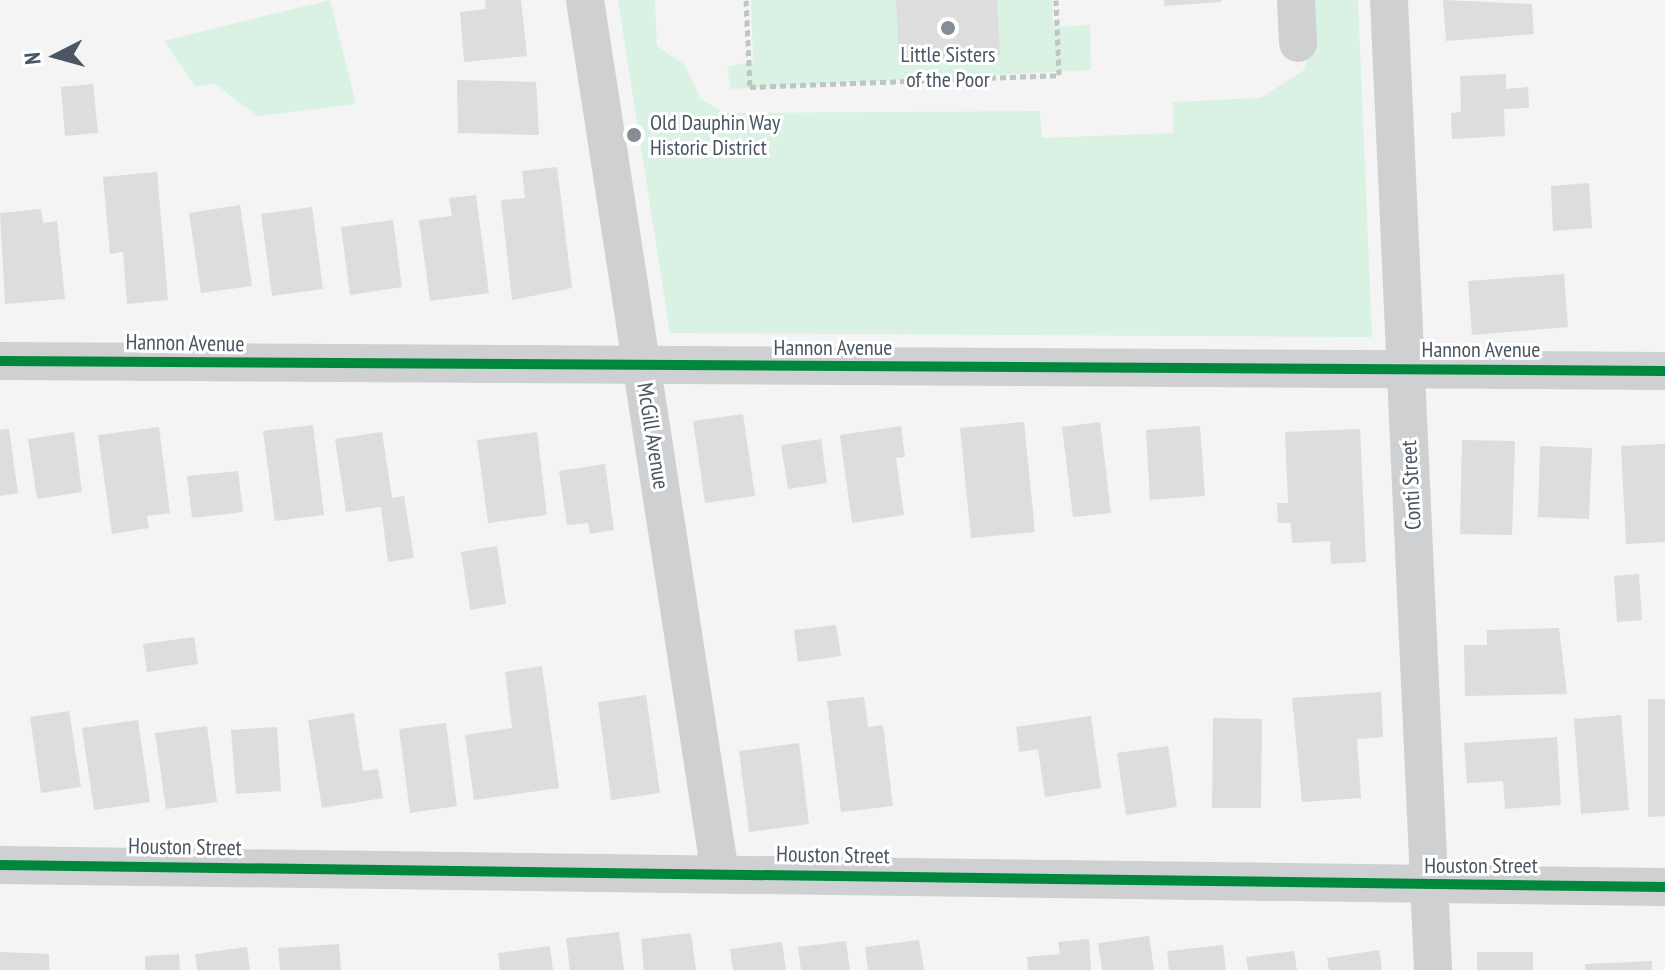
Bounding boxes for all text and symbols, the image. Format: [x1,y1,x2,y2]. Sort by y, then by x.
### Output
north arrow [16,16,96,96]
marker: Little Sisters of the Poor [939,19,957,37]
place label: Little Sisters of the Poor [901,41,995,92]
text: N [18,51,47,66]
place label: Old Dauphin Way Historic District [650,109,781,160]
marker: Old Dauphin Way Historic District [625,126,643,144]
street label: Hannon Avenue [125,329,245,357]
street label: Hannon Avenue [773,335,893,361]
street label: Hannon Avenue [1421,337,1541,363]
street label: McGill Avenue [632,381,674,491]
street label: Conti Street [1395,440,1427,530]
street label: Houston Street [128,833,242,861]
street label: Houston Street [776,841,890,869]
street label: Houston Street [1424,853,1538,879]

